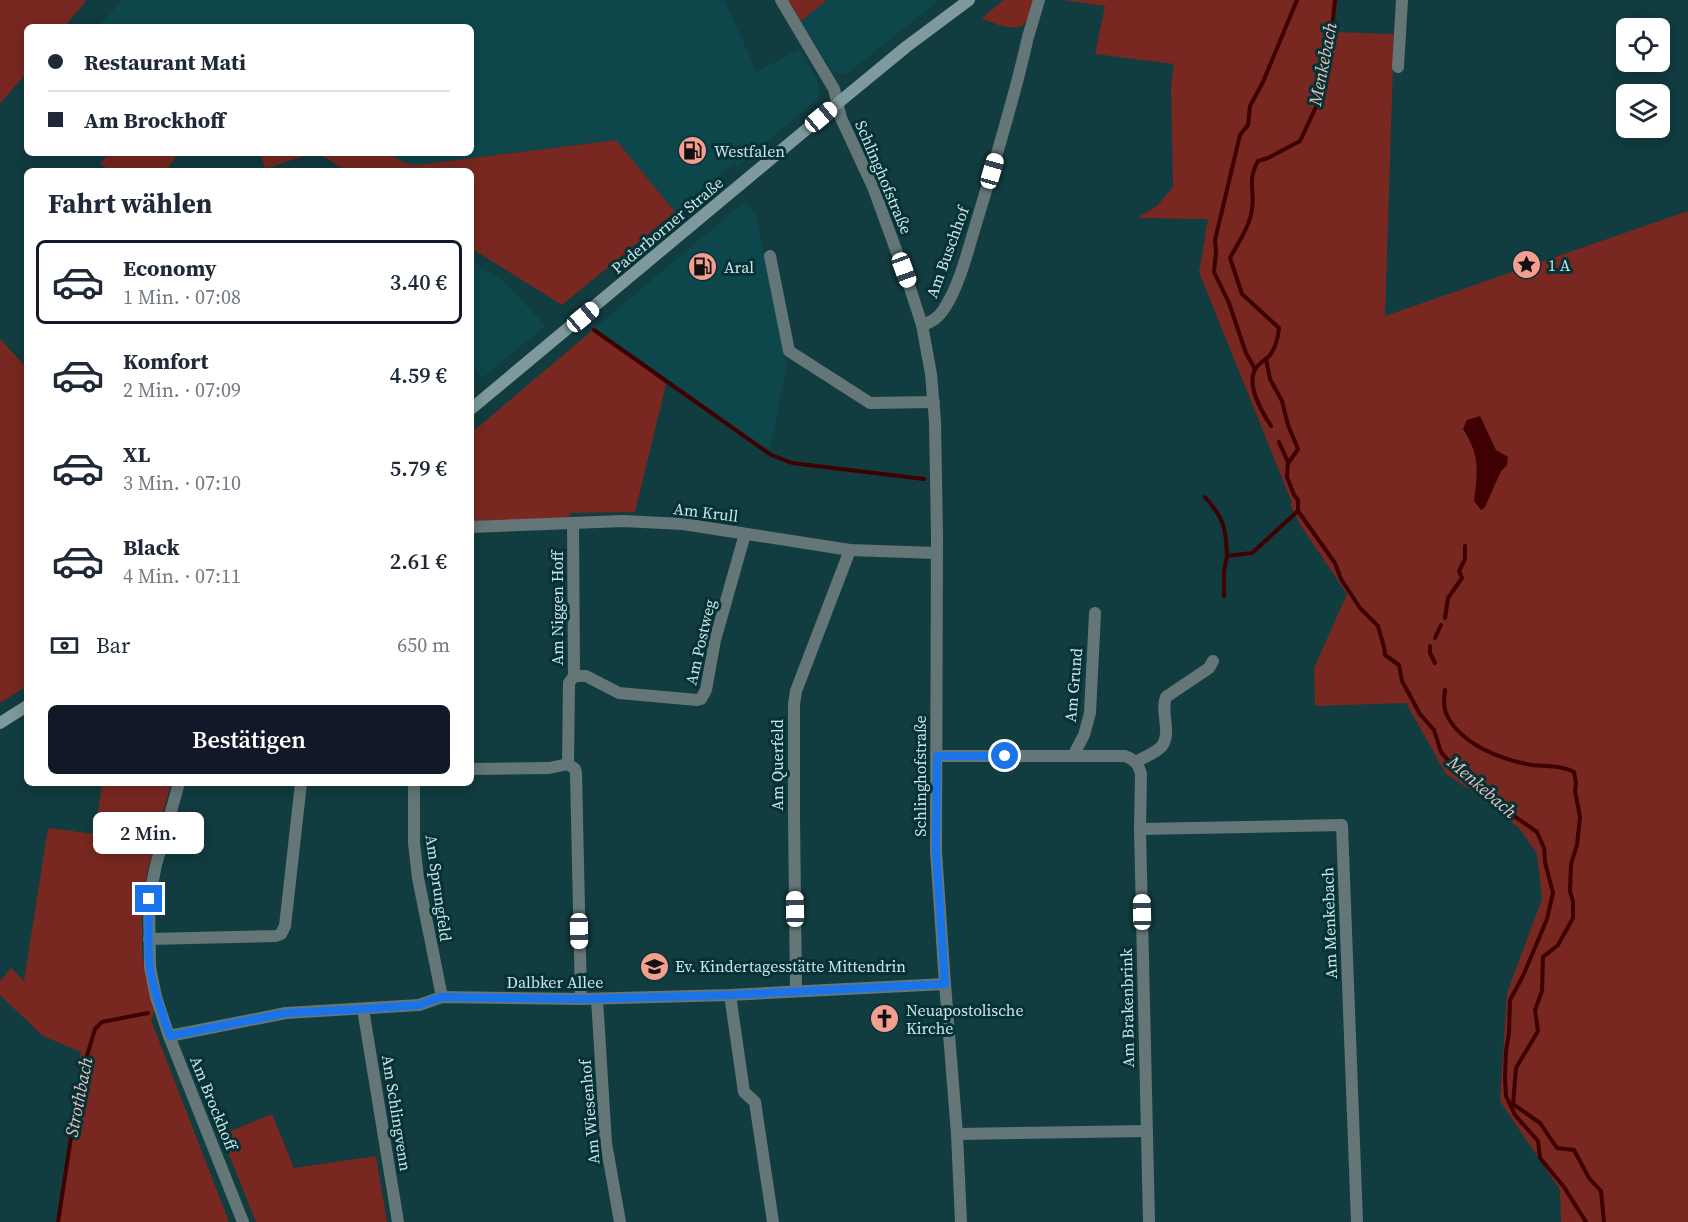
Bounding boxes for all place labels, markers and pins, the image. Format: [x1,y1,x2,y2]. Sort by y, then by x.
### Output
fuel station icon: Westfalen [677,135,709,167]
place label: Westfalen [714,140,785,162]
place icon: 1 A [1511,249,1543,281]
fuel station icon: Aral [687,251,719,283]
place label: 1 A [1548,254,1571,276]
place label: Aral [724,256,754,278]
school or university icon: Ev. Kindertagesstätte Mittendrin [638,950,670,982]
place label: Ev. Kindertagesstätte Mittendrin [675,955,906,977]
place label: Neuapostolische Kirche [906,999,1024,1039]
church icon: Neuapostolische Kirche [869,1003,901,1035]

